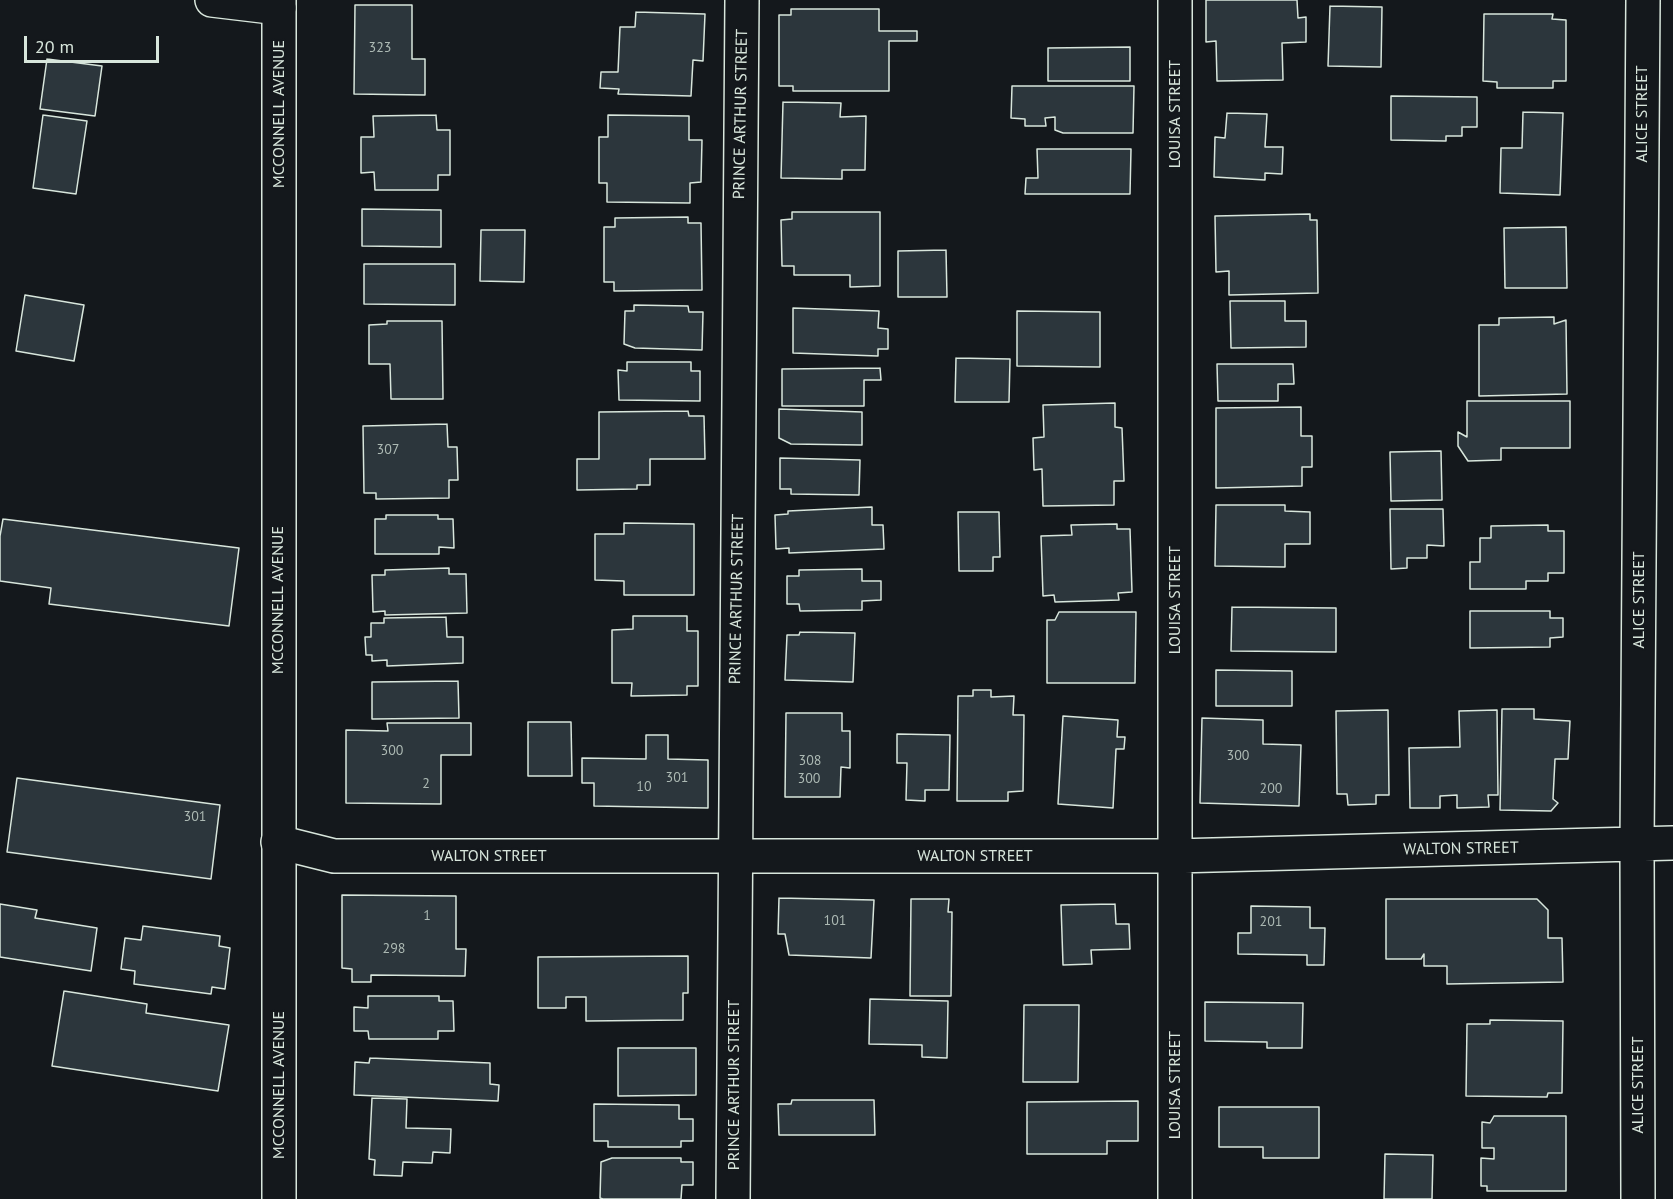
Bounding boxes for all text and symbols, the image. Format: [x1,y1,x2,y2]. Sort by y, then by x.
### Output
scale bar [27,24,162,62]
street label: PRINCE ARTHUR STREET [730,29,752,199]
text: 20 m [35,35,74,58]
street label: MCCONNELL AVENUE [269,40,289,188]
house number: 323 [369,40,391,56]
street label: LOUISA STREET [1165,60,1185,168]
street label: ALICE STREET [1632,65,1652,163]
house number: 307 [377,442,399,458]
street label: PRINCE ARTHUR STREET [726,514,748,684]
street label: MCCONNELL AVENUE [268,526,288,674]
street label: LOUISA STREET [1165,546,1185,654]
street label: ALICE STREET [1629,551,1649,649]
house number: 300 [381,743,403,759]
house number: 300 [1227,748,1249,764]
house number: 308 [799,753,821,769]
house number: 301 [666,770,688,786]
house number: 300 [798,771,820,787]
house number: 2 [422,776,430,792]
house number: 10 [636,779,652,795]
house number: 200 [1260,781,1282,797]
house number: 301 [184,809,206,825]
street label: WALTON STREET [1403,838,1519,860]
street label: WALTON STREET [431,846,547,866]
street label: WALTON STREET [917,846,1033,866]
house number: 1 [423,908,431,924]
house number: 101 [824,913,846,929]
house number: 201 [1260,914,1282,930]
house number: 298 [383,941,405,957]
street label: PRINCE ARTHUR STREET [724,1000,744,1170]
street label: MCCONNELL AVENUE [269,1011,289,1159]
street label: LOUISA STREET [1165,1031,1185,1139]
street label: ALICE STREET [1628,1036,1648,1134]

